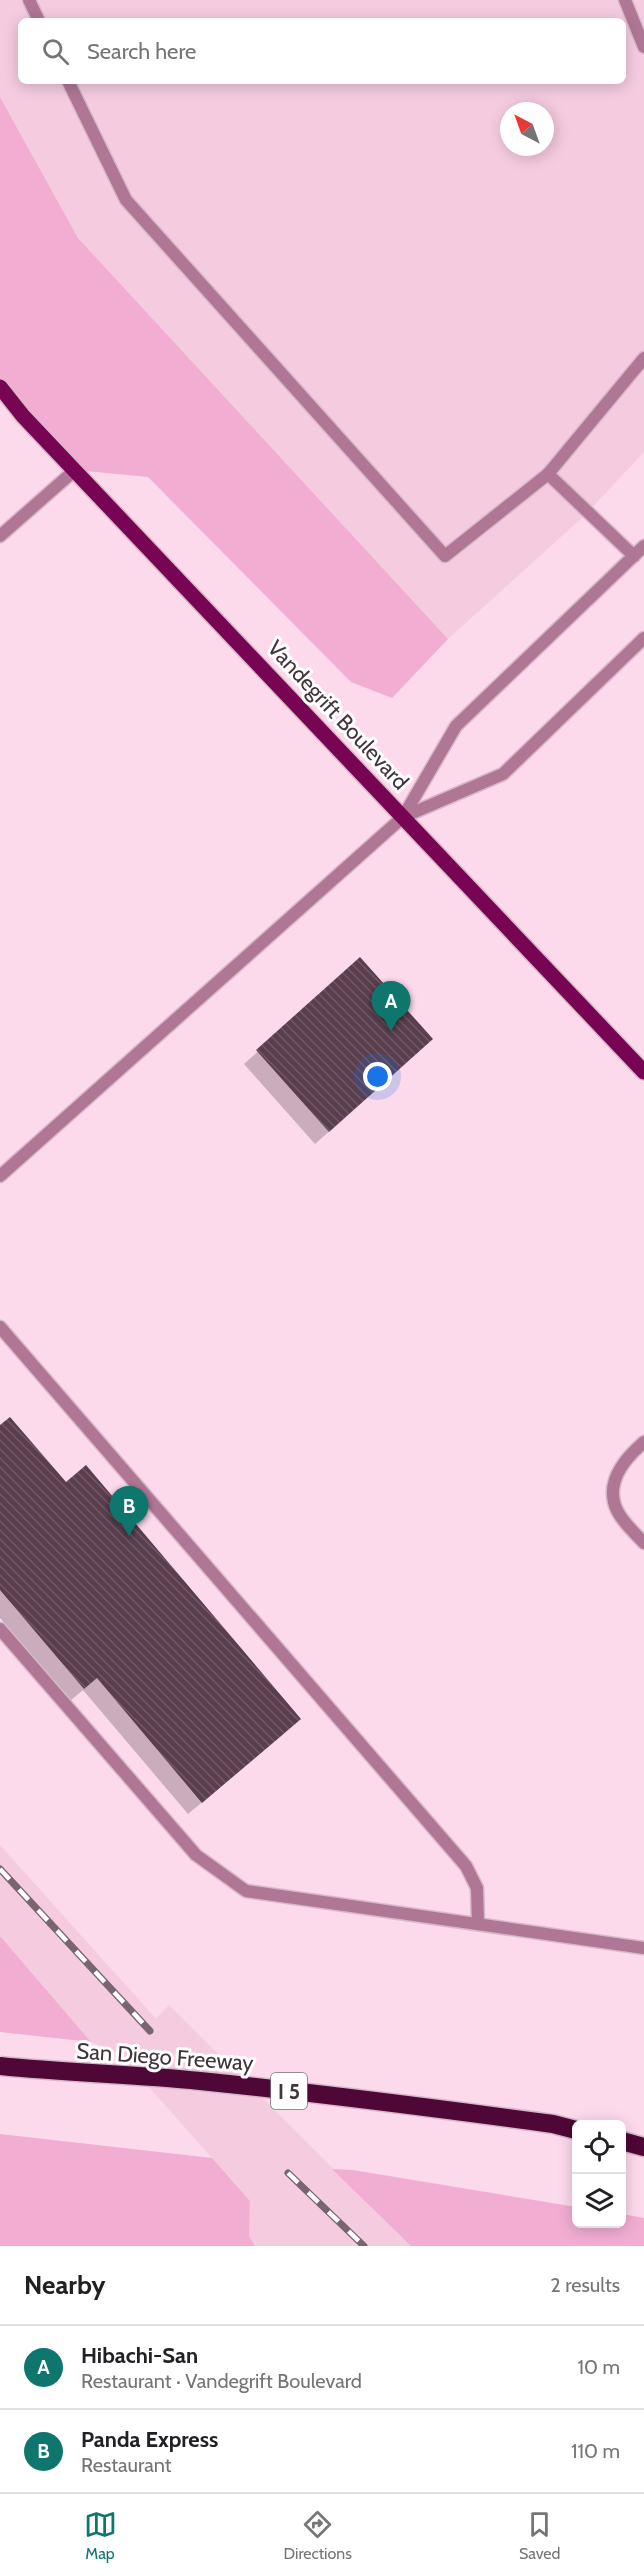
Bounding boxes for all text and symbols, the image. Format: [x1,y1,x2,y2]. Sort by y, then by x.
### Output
search box [18,18,626,84]
icon: search [39,35,72,68]
text: Search here [87,38,196,65]
north arrow [500,102,554,156]
street label: Vandegrift Boulevard [262,635,414,795]
pin: A [372,982,410,1031]
your location [363,1062,392,1091]
pin: B [110,1486,148,1536]
street label: San Diego Freeway [76,2037,254,2077]
road number: I 5 [271,2073,307,2109]
map controls [572,2120,626,2228]
button: locate [572,2120,626,2174]
button: layers [572,2174,626,2228]
text: Nearby [24,2269,105,2301]
text: 2 results [550,2273,620,2297]
text: Hibachi-San [81,2342,198,2369]
text: A [37,2355,50,2379]
text: 10 m [577,2355,620,2379]
text: Restaurant · Vandegrift Boulevard [81,2369,362,2393]
text: Panda Express [81,2426,218,2453]
text: B [37,2439,50,2463]
text: 110 m [571,2439,620,2463]
text: Restaurant [81,2453,172,2477]
tab: Map [84,2508,117,2563]
tab: Directions [284,2508,352,2563]
tab: Saved [519,2508,560,2563]

